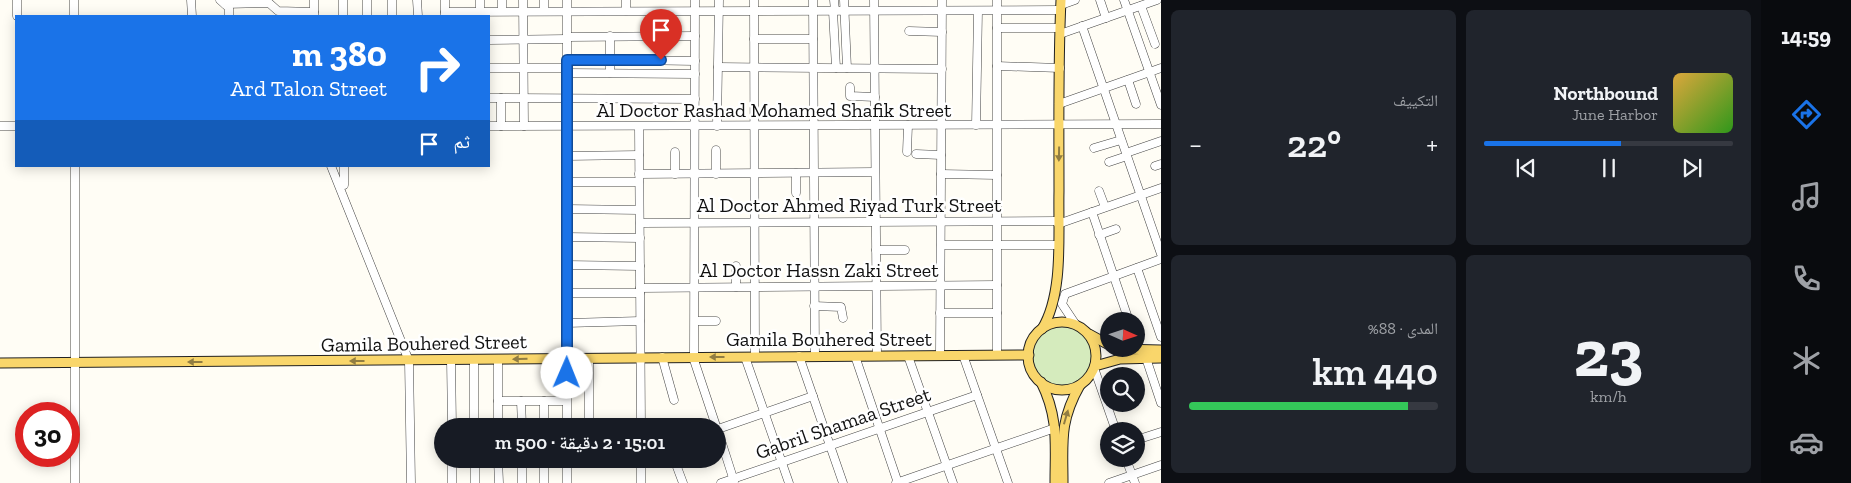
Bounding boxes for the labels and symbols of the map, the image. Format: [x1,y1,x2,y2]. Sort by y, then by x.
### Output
pin [640,9,682,60]
street label: Al Doctor Rashad Mohamed Shafik Street [597,98,952,122]
one-way arrow [1055,146,1063,162]
street label: Al Doctor Ahmed Riyad Turk Street [697,193,1002,217]
street label: Al Doctor Hassn Zaki Street [699,258,939,282]
north arrow [1100,312,1145,358]
street label: Gamila Bouhered Street [726,327,933,351]
street label: Gamila Bouhered Street [321,329,528,357]
position arrow [540,346,592,398]
one-way arrow [709,353,725,361]
one-way arrow [512,355,528,363]
one-way arrow [349,357,365,365]
one-way arrow [187,358,203,366]
street label: Gabril Shamaa Street [752,382,934,464]
speed limit sign: 30 [15,402,80,467]
one-way arrow [1062,410,1070,425]

